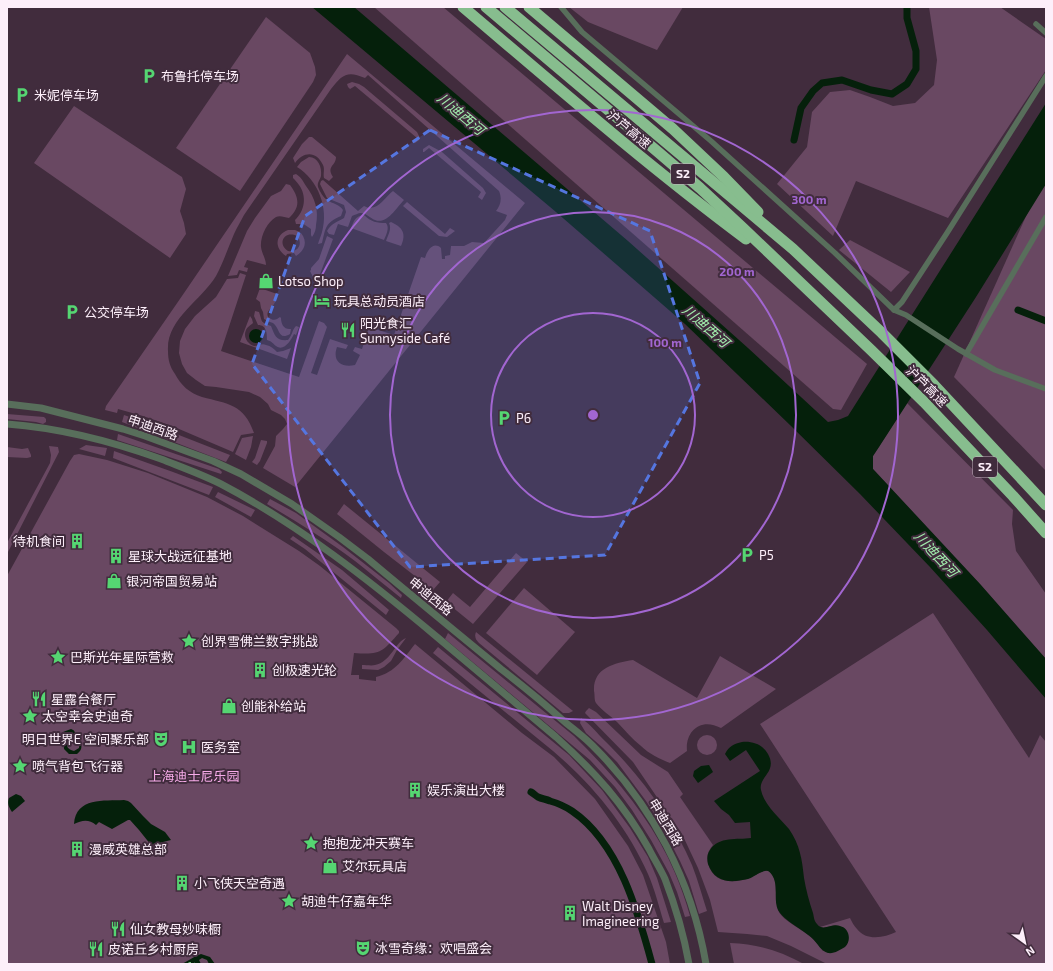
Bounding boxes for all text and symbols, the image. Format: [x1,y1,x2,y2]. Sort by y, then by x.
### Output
parking icon: 布鲁托停车场 [140,67,158,85]
place label: 布鲁托停车场 [161,68,239,84]
parking icon: 米妮停车场 [13,86,31,104]
place label: 米妮停车场 [34,87,99,103]
water label: 川迪西河 [434,89,491,140]
street label: 沪芦高速 [604,106,654,152]
road number: S2 [671,164,695,184]
text: 300 m [791,192,827,206]
text: 200 m [719,264,755,278]
shop icon: Lotso Shop [257,272,275,290]
place label: Lotso Shop [278,273,344,289]
hotel icon: 玩具总动员酒店 [313,292,331,310]
place label: 玩具总动员酒店 [334,293,425,309]
water label: 川迪西河 [680,301,735,352]
parking icon: 公交停车场 [63,303,81,321]
place label: 公交停车场 [84,304,149,320]
place label: 阳光食汇 Sunnyside Café [360,315,450,346]
restaurant icon: 阳光食汇 Sunnyside Café [339,321,357,339]
text: 100 m [648,335,682,349]
street label: 沪芦高速 [903,362,951,410]
centre of rings [586,408,600,422]
parking icon: P6 [495,409,513,427]
place label: P6 [516,410,531,426]
street label: 申迪西路 [126,411,180,443]
road number: S2 [973,457,997,477]
water label: 川迪西河 [911,527,964,582]
building icon: 待机食间 [68,532,86,550]
place label: 待机食间 [13,533,65,549]
parking icon: P5 [738,546,756,564]
building icon: 星球大战远征基地 [107,547,125,565]
place label: P5 [759,547,774,563]
place label: 星球大战远征基地 [128,548,232,564]
shop icon: 银河帝国贸易站 [105,572,123,590]
place label: 银河帝国贸易站 [126,573,217,589]
street label: 申迪西路 [406,573,456,619]
place icon: 创界雪佛兰数字挑战 [180,632,198,650]
place label: 创界雪佛兰数字挑战 [201,633,318,649]
place icon: 巴斯光年星际营救 [49,648,67,666]
place label: 巴斯光年星际营救 [70,649,174,665]
building icon: 创极速光轮 [251,661,269,679]
place label: 创极速光轮 [272,662,337,678]
restaurant icon: 星露台餐厅 [30,690,48,708]
place label: 星露台餐厅 [51,691,116,707]
shop icon: 创能补给站 [220,697,238,715]
place label: 创能补给站 [241,698,306,714]
place icon: 太空幸会史迪奇 [21,707,39,725]
place label: 太空幸会史迪奇 [42,708,133,724]
theatre icon: 明日世界E 空间聚乐部 [152,730,170,748]
place label: 明日世界E 空间聚乐部 [22,731,149,747]
hospital icon: 医务室 [180,738,198,756]
place label: 医务室 [201,739,240,755]
place icon: 喷气背包飞行器 [11,757,29,775]
place label: 喷气背包飞行器 [32,758,123,774]
park label: 上海迪士尼乐园 [148,768,240,784]
building icon: 娱乐演出大楼 [406,781,424,799]
place label: 娱乐演出大楼 [427,782,505,798]
street label: 申迪西路 [646,796,686,848]
place icon: 抱抱龙冲天赛车 [302,834,320,852]
place label: 抱抱龙冲天赛车 [323,835,414,851]
building icon: 漫威英雄总部 [68,840,86,858]
place label: 漫威英雄总部 [89,841,167,857]
shop icon: 艾尔玩具店 [321,857,339,875]
place label: 艾尔玩具店 [342,858,407,874]
building icon: 小飞侠天空奇遇 [173,874,191,892]
place label: 小飞侠天空奇遇 [194,875,285,891]
place icon: 胡迪牛仔嘉年华 [280,892,298,910]
place label: 胡迪牛仔嘉年华 [301,893,392,909]
place label: Walt Disney Imagineering [582,898,659,929]
building icon: Walt Disney Imagineering [561,904,579,922]
restaurant icon: 仙女教母妙味橱 [109,920,127,938]
place label: 仙女教母妙味橱 [130,921,221,937]
north arrow [1005,923,1045,963]
theatre icon: 冰雪奇缘：欢唱盛会 [354,939,372,957]
restaurant icon: 皮诺丘乡村厨房 [87,940,105,958]
place label: 冰雪奇缘：欢唱盛会 [375,940,492,956]
place label: 皮诺丘乡村厨房 [108,941,199,957]
text: N [1024,944,1038,959]

